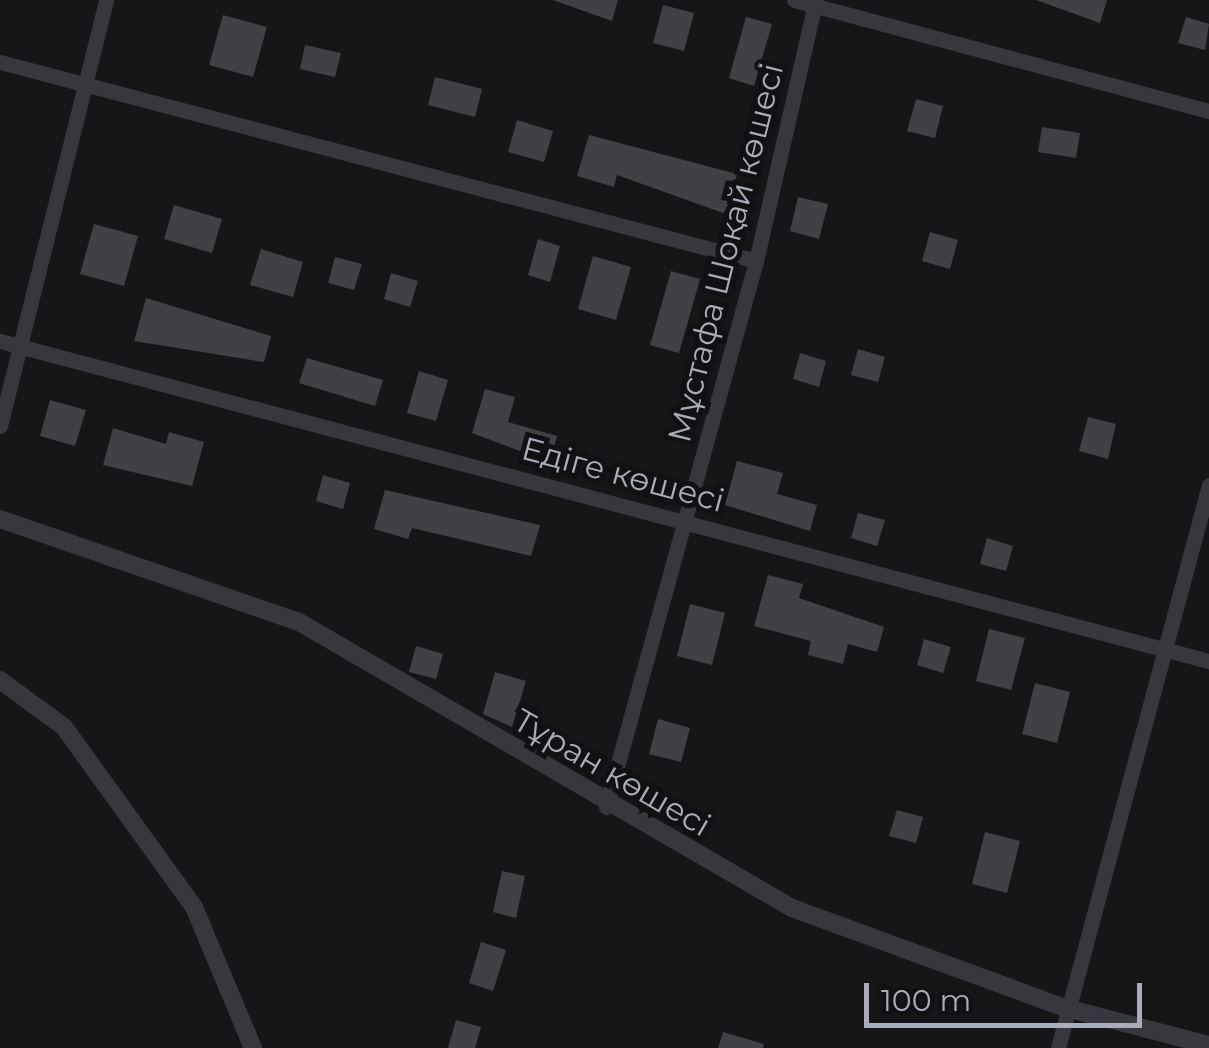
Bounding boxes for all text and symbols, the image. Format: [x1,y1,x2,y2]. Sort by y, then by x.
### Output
street label: Мұстафа Шоқай көшесі [660,60,792,446]
street label: Едіге көшесі [518,430,728,520]
street label: Тұран көшесі [507,701,717,845]
scale bar [869,963,1146,1025]
text: 100 m [881,982,971,1019]

